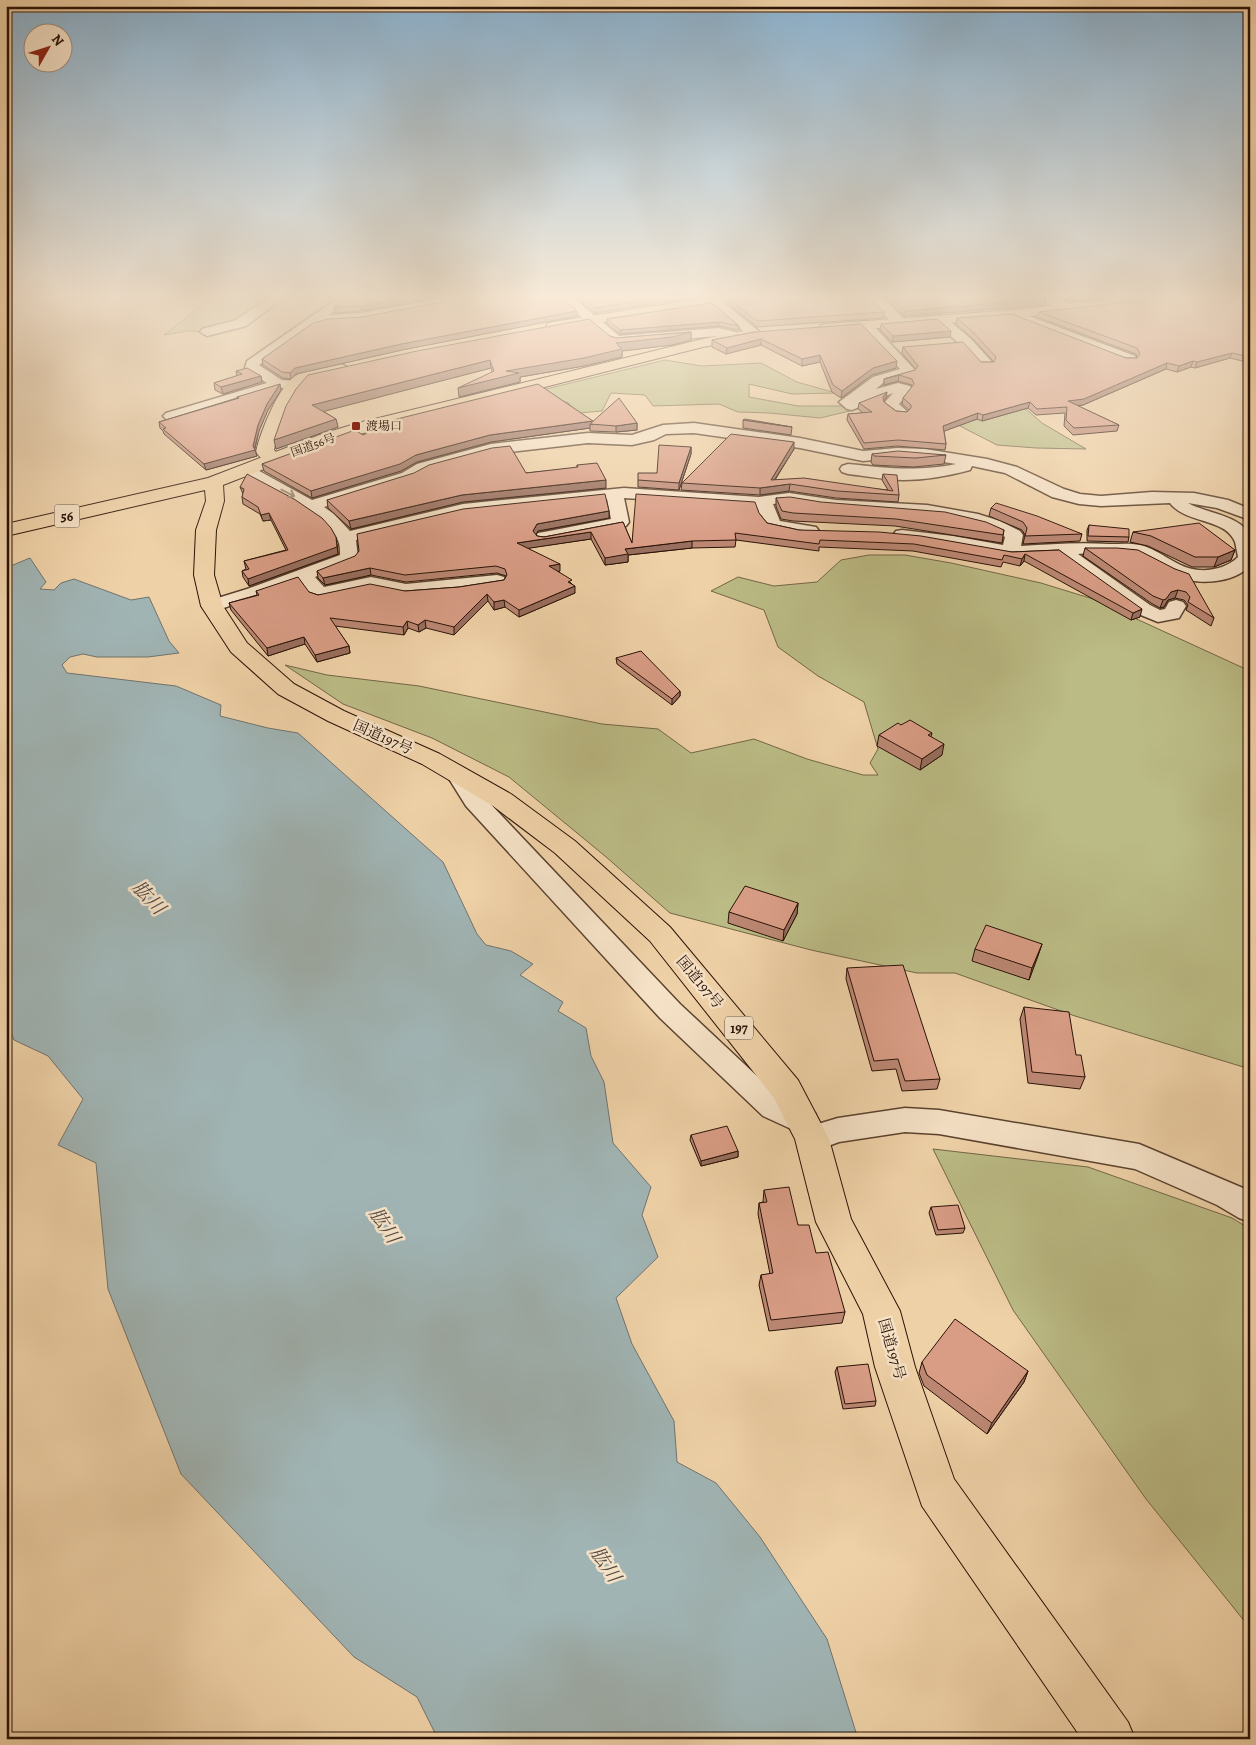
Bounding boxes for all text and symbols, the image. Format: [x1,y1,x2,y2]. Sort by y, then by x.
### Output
north arrow [22,22,72,72]
text: N [47,30,68,50]
place label: 渡場口 [366,418,402,434]
marker: 渡場口 [350,420,362,432]
street label: 国道56号 [288,429,338,461]
one-way arrow [281,488,296,498]
road number: 56 [54,504,80,528]
street label: 国道197号 [350,715,416,759]
water label: 肱川 [126,875,172,922]
street label: 国道197号 [672,951,728,1013]
road number: 197 [725,1016,753,1040]
water label: 肱川 [363,1203,406,1250]
street label: 国道197号 [874,1316,910,1382]
water label: 肱川 [584,1542,627,1589]

